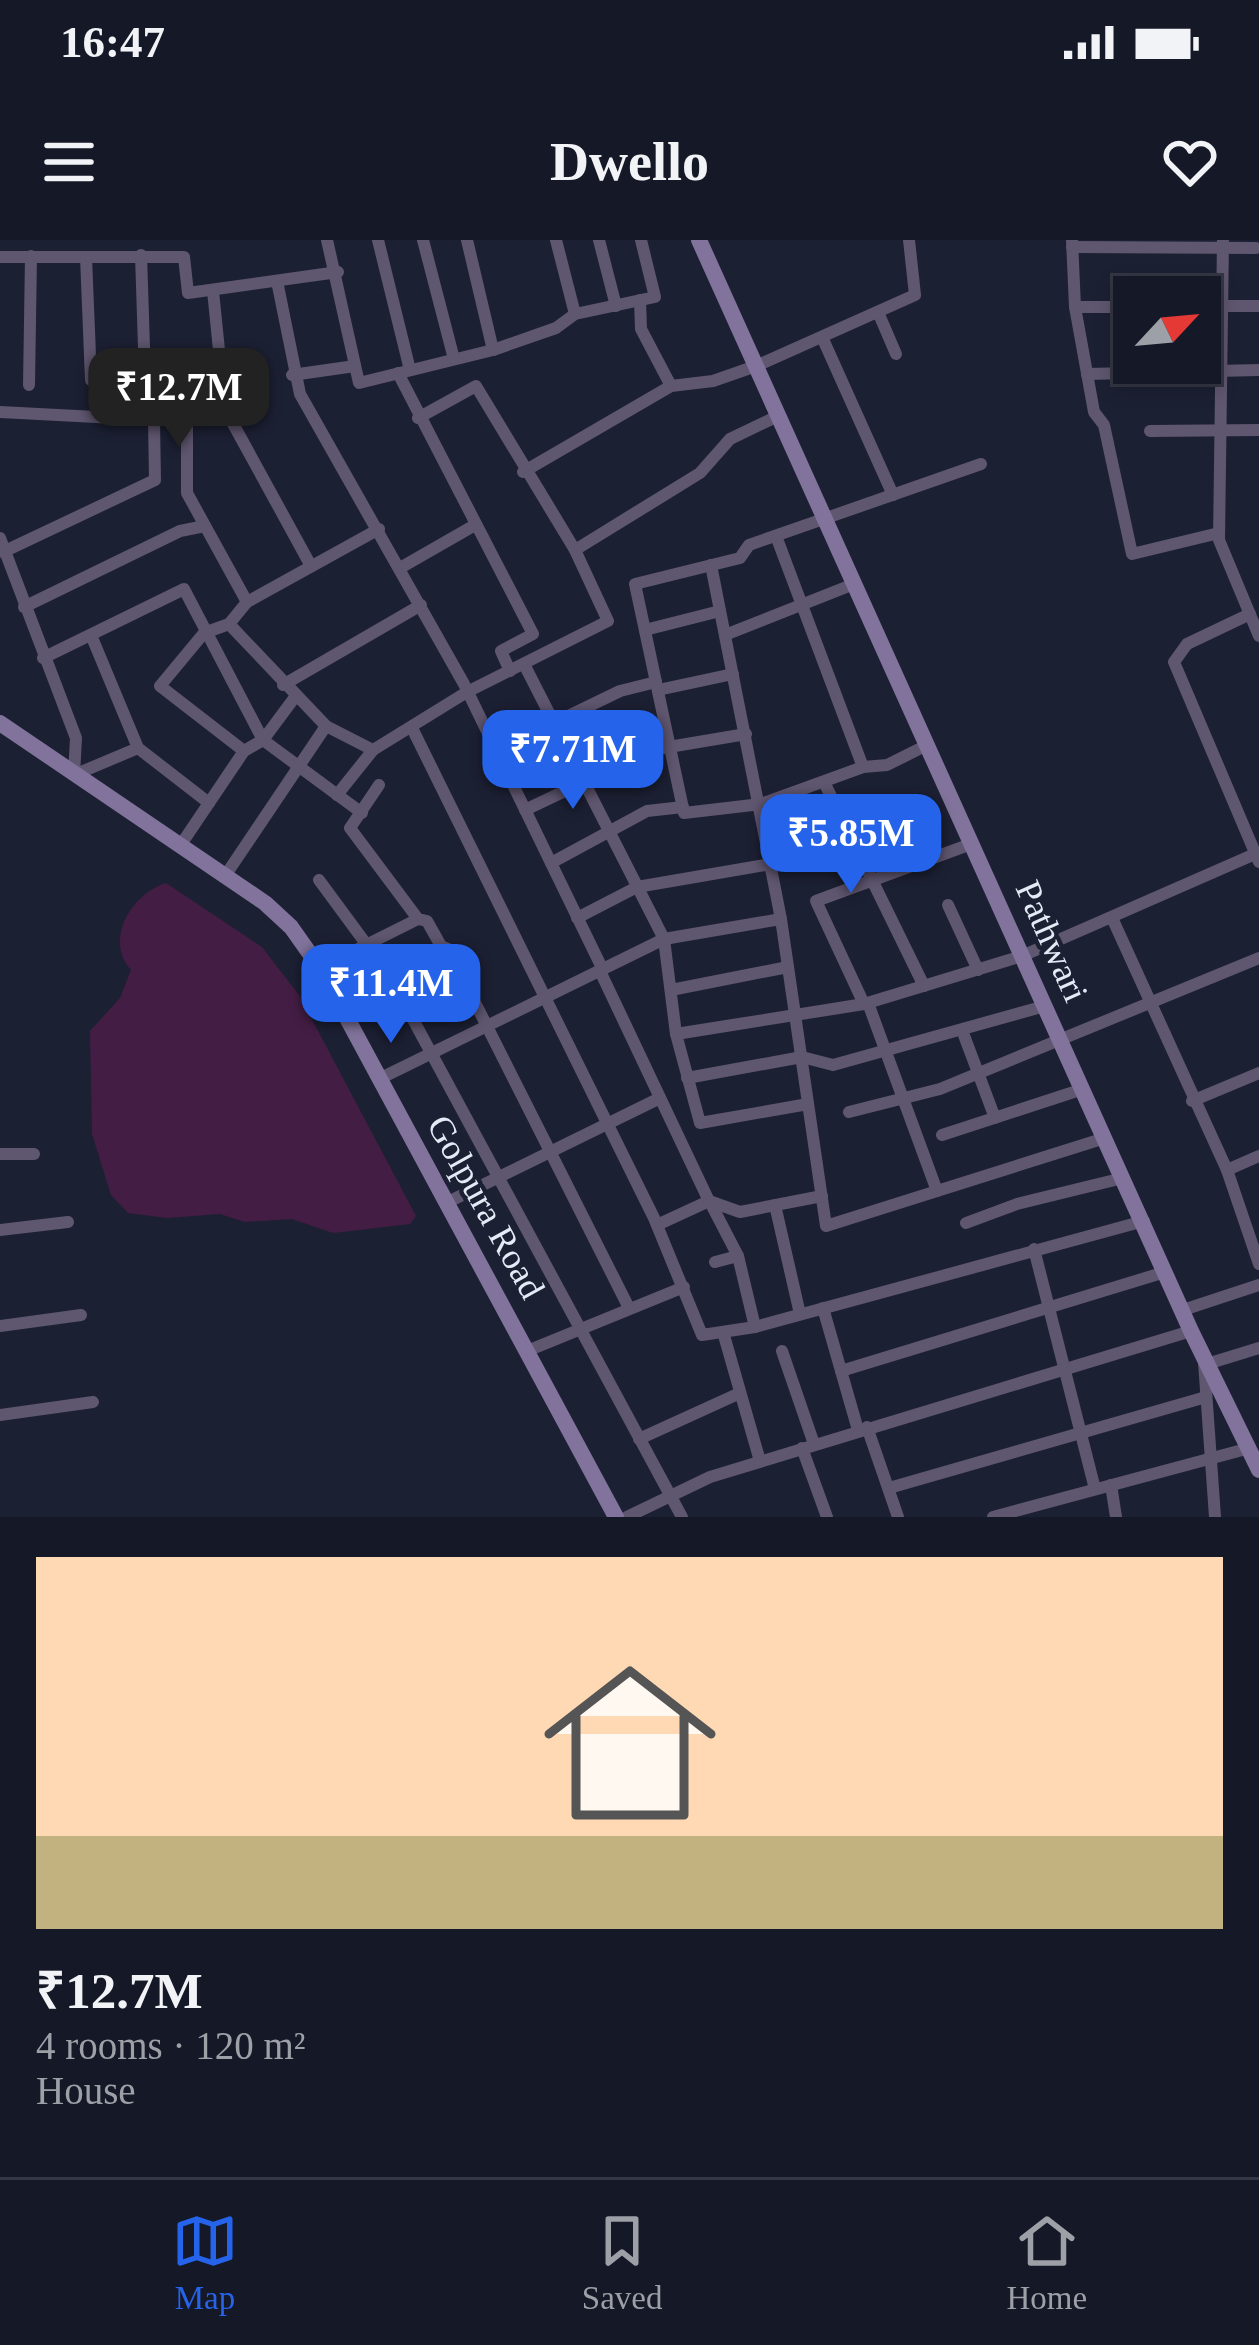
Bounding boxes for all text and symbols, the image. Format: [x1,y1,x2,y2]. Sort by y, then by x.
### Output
text: 16:47 [60,17,165,67]
icon: menu [36,129,102,195]
icon: heart [1157,129,1223,195]
text: Dwello [550,132,709,192]
north arrow [1113,276,1221,384]
map controls [1113,276,1221,384]
pin: ₹12.7M [81,348,277,450]
text: ₹12.7M [115,365,243,408]
pin: ₹7.71M [475,710,671,812]
text: ₹7.71M [509,727,637,770]
pin: ₹5.85M [753,794,949,896]
text: ₹5.85M [787,811,915,854]
street label: Pathwari [1008,874,1096,1008]
pin: ₹11.4M [293,944,489,1046]
text: ₹11.4M [328,961,454,1004]
street label: Golpura Road [419,1109,553,1305]
icon: home [522,1635,738,1851]
text: ₹12.7M [36,1963,203,2019]
text: 4 rooms · 120 m² [36,2024,306,2067]
text: House [36,2069,136,2112]
tab: Map [172,2208,238,2317]
tab: Saved [582,2208,662,2317]
tab: Home [1006,2208,1087,2317]

